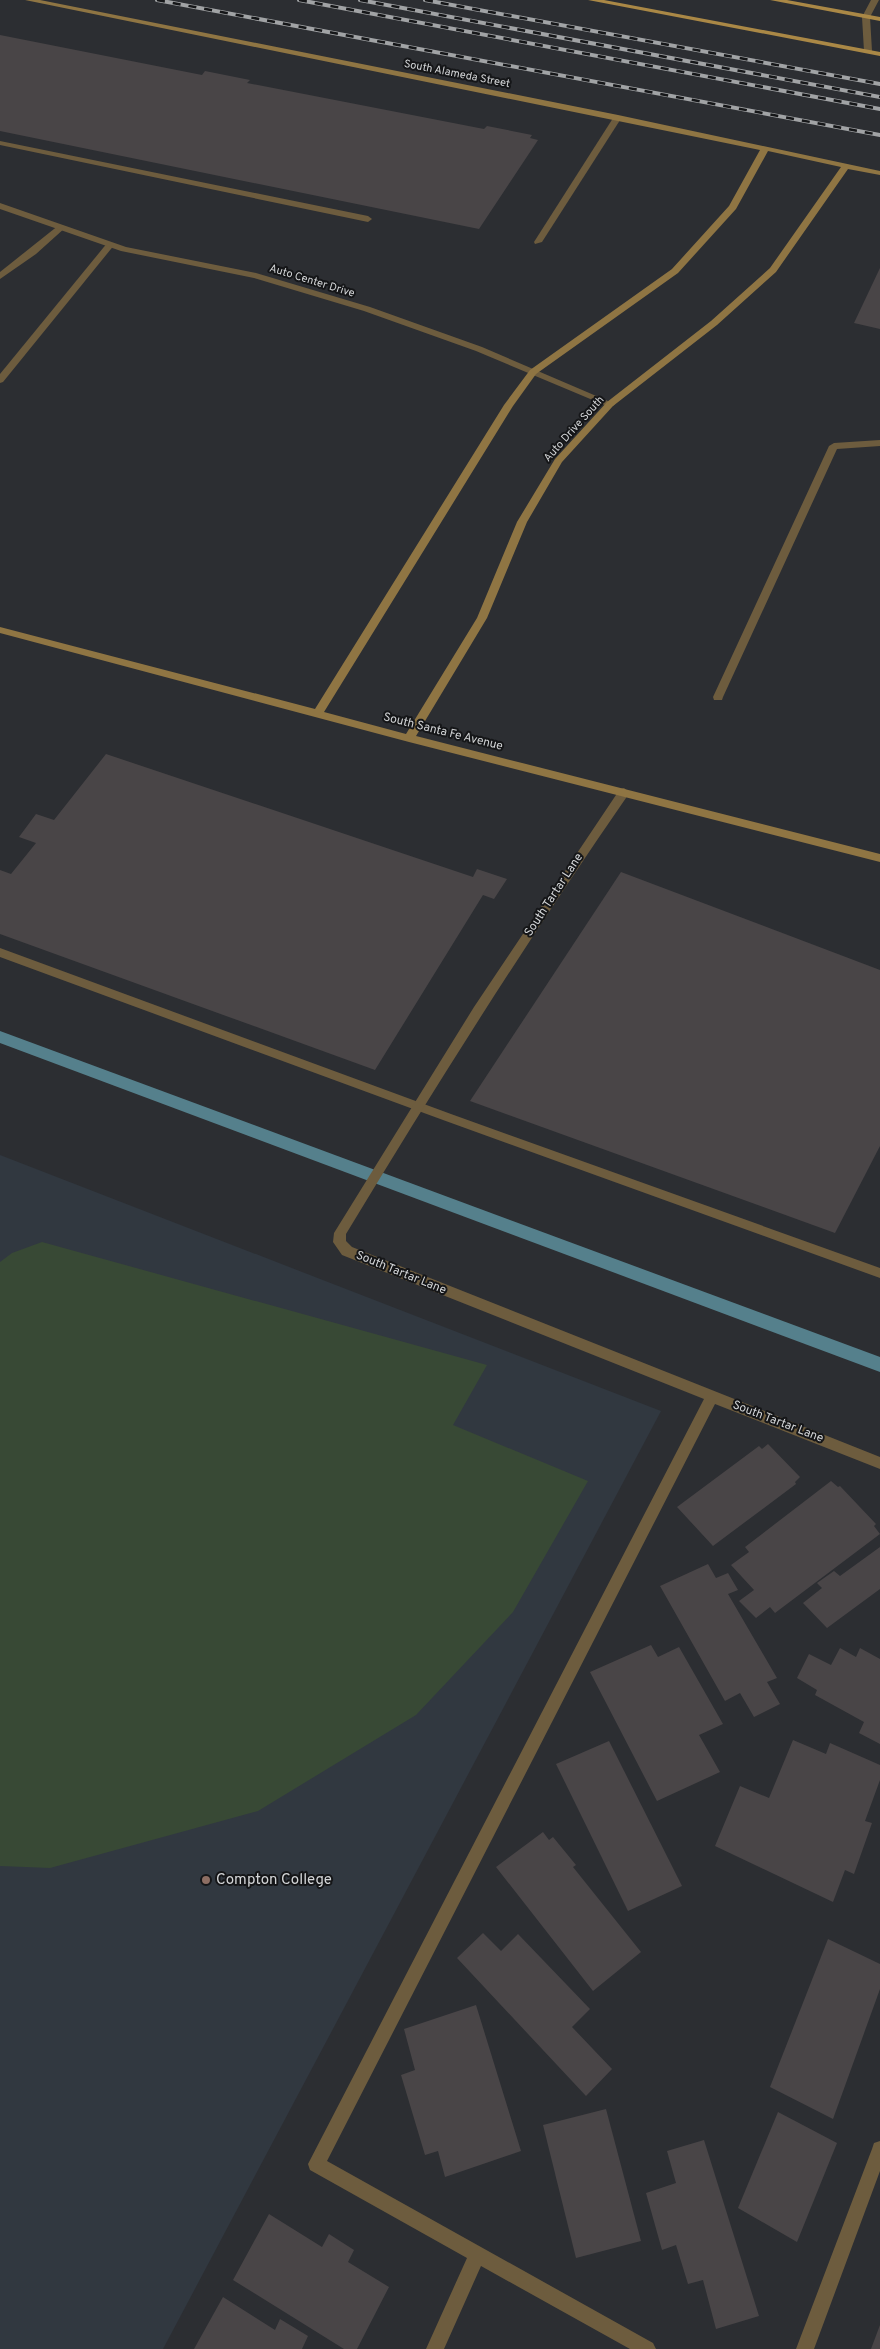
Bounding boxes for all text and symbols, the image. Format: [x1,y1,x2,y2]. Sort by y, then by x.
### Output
street label: South Alameda Street [403,57,511,91]
street label: Auto Center Drive [268,261,356,301]
street label: Auto Drive South [541,393,607,465]
street label: South Santa Fe Avenue [381,709,505,755]
street label: South Tartar Lane [521,850,587,940]
street label: South Tartar Lane [353,1248,449,1298]
street label: South Tartar Lane [730,1397,826,1447]
place label: Compton College [216,1871,332,1890]
marker: Compton College [200,1874,212,1886]

